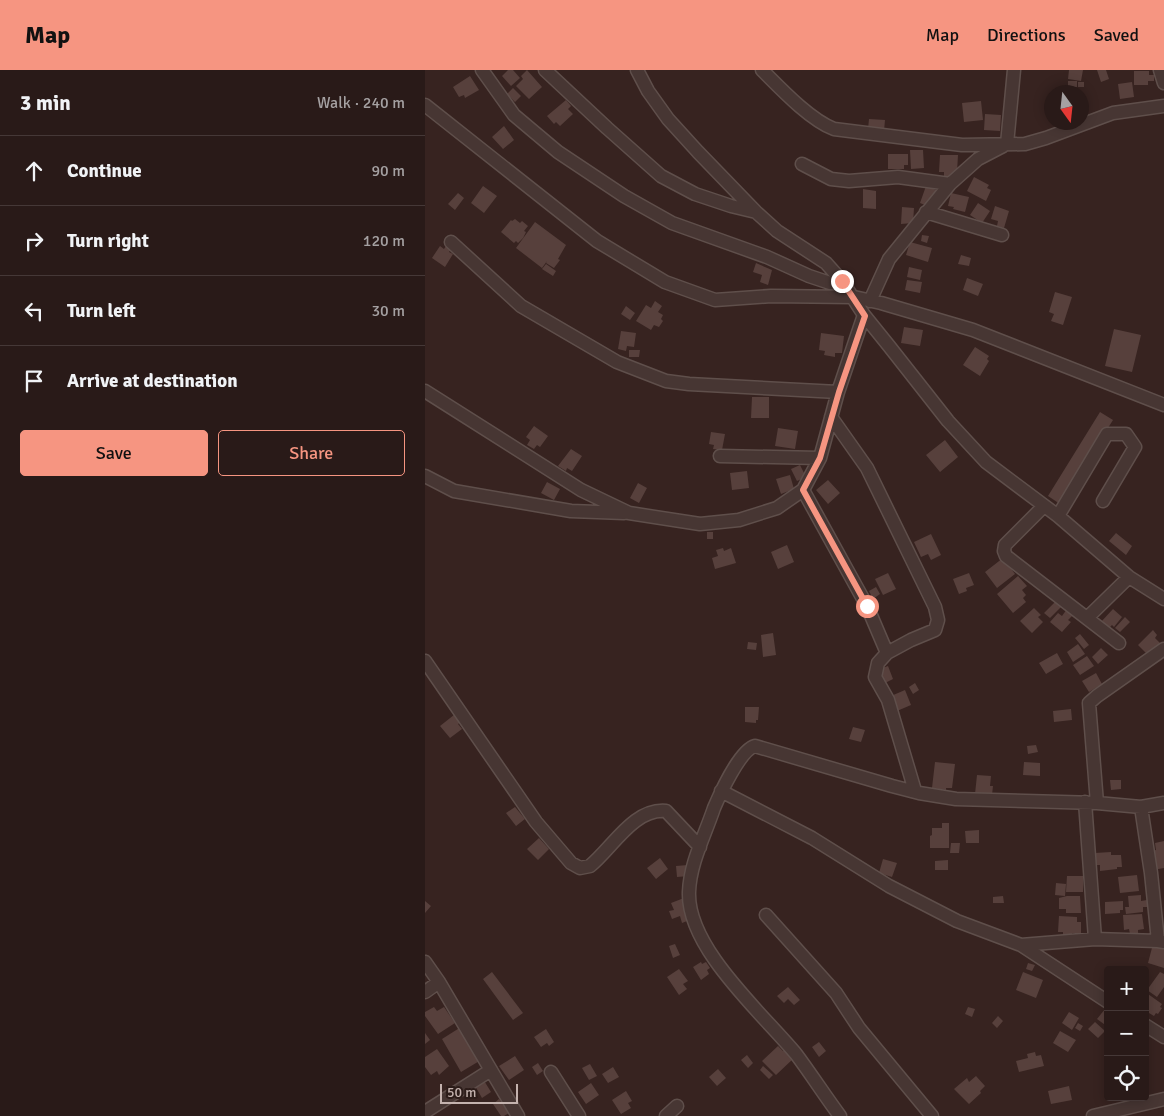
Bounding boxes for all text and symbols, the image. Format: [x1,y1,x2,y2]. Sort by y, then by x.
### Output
text: Map [25,20,70,50]
text: Map [926,24,959,46]
text: Directions [987,24,1066,46]
text: Saved [1094,24,1139,46]
north arrow [1044,85,1089,130]
text: 3 min [20,90,71,116]
text: Walk · 240 m [317,93,405,113]
icon: ahead [20,157,48,185]
text: Continue [67,159,142,183]
text: 90 m [371,161,405,181]
icon: right [20,227,48,255]
text: Turn right [67,229,149,253]
text: 120 m [363,231,405,251]
route end [831,270,854,293]
icon: left [20,297,48,325]
text: Turn left [67,299,136,323]
text: 30 m [371,301,405,321]
icon: arrive [20,367,48,395]
text: Arrive at destination [67,369,238,393]
button: Save [20,430,208,476]
button: Share [218,430,405,476]
route start [856,595,879,618]
map controls [1104,966,1149,1101]
button: + [1104,966,1149,1011]
button: − [1104,1011,1149,1056]
button: locate [1104,1056,1149,1101]
scale bar [440,1081,517,1104]
text: 50 m [447,1084,476,1101]

